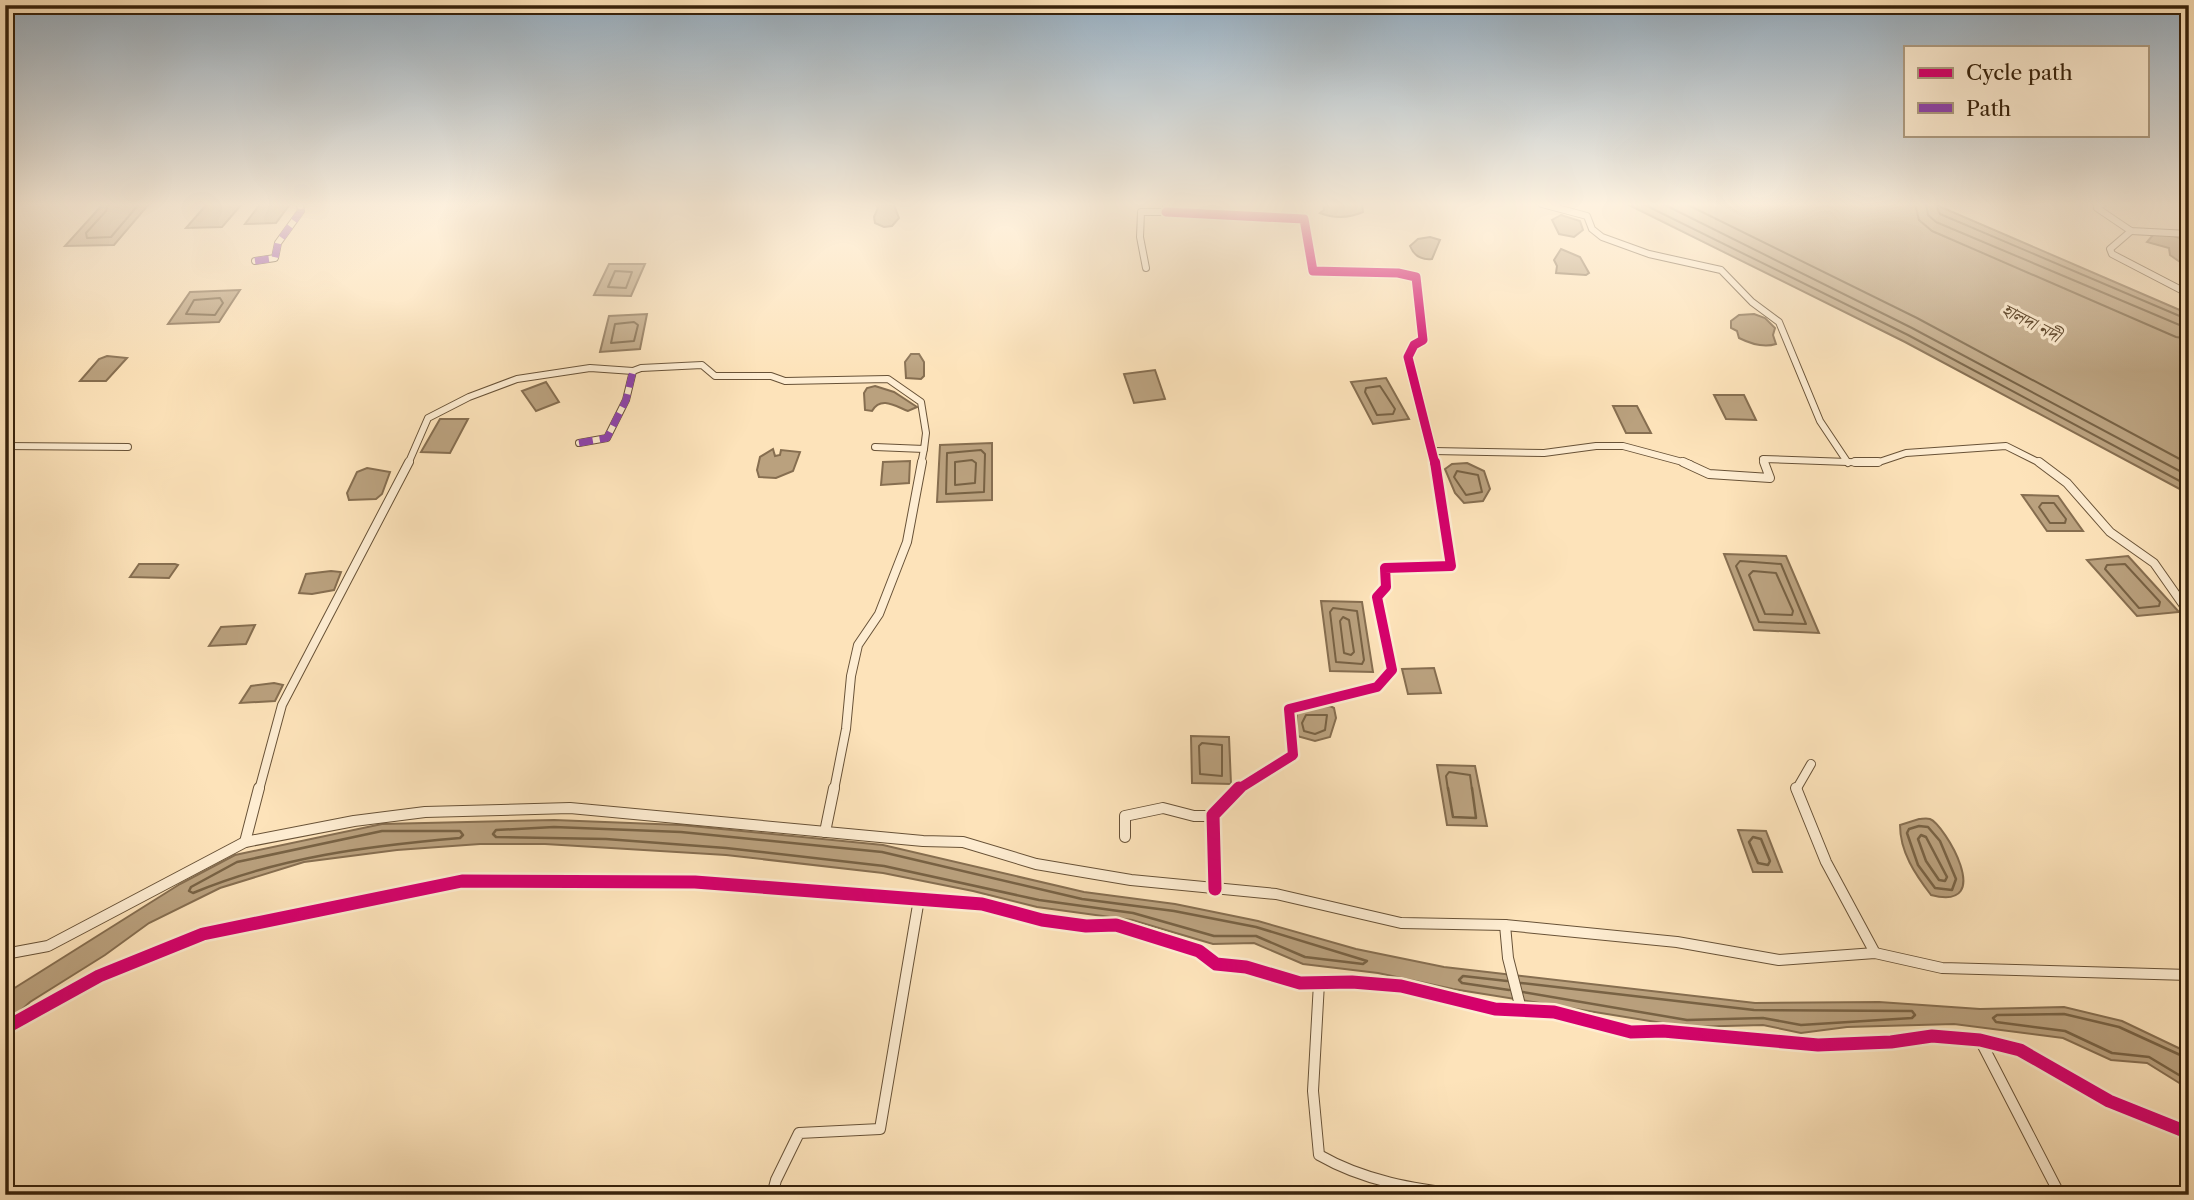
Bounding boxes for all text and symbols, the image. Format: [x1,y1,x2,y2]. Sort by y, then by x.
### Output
legend [1904,46,2148,136]
text: Cycle path [1966,60,2073,85]
text: Path [1966,96,2011,121]
water label: হালদা নদী [1998,299,2066,348]

